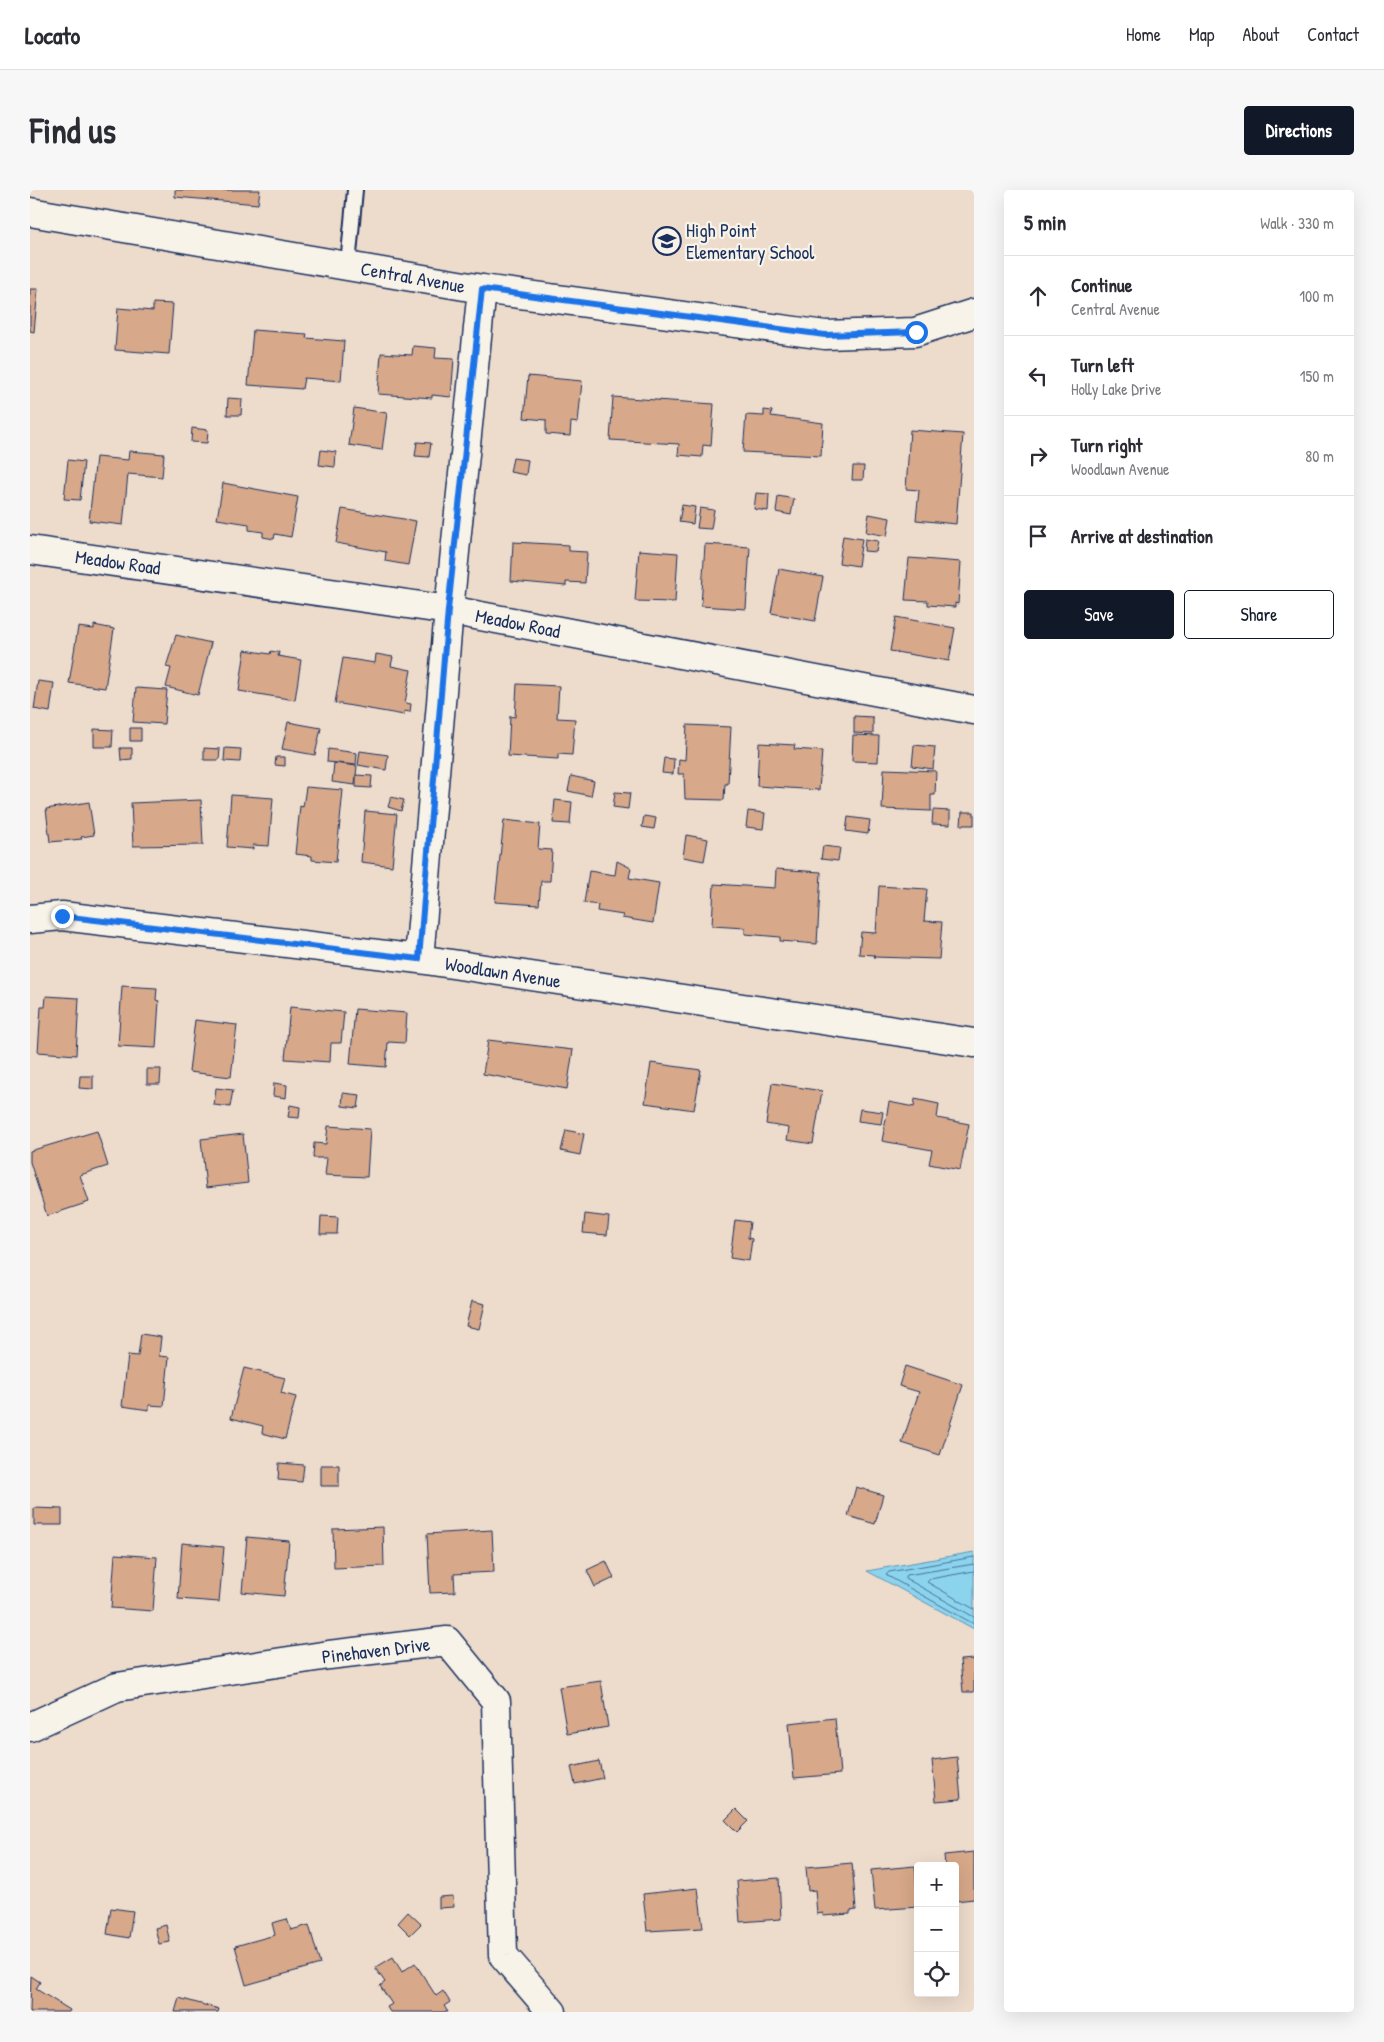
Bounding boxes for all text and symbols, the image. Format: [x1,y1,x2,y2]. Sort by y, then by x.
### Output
text: Locato [25,19,80,51]
text: Home [1126,22,1161,47]
text: Map [1189,22,1214,47]
text: About [1242,22,1279,47]
text: Contact [1307,22,1359,47]
button: Directions [1244,106,1354,155]
text: Find us [30,107,116,154]
text: 5 min [1024,208,1066,237]
text: Walk · 330 m [1260,212,1334,234]
place label: High Point Elementary School [686,217,815,265]
school or university icon: High Point Elementary School [652,226,682,256]
street label: Central Avenue [359,255,468,299]
text: Continue [1071,272,1132,298]
icon: ahead [1024,282,1052,310]
text: 100 m [1299,285,1334,307]
text: Central Avenue [1071,298,1160,320]
route start [905,321,928,344]
text: Turn left [1071,352,1134,378]
icon: left [1024,362,1052,390]
text: 150 m [1300,365,1334,387]
text: Holly Lake Drive [1071,378,1161,400]
text: Turn right [1071,432,1142,458]
icon: right [1024,442,1052,470]
text: 80 m [1305,445,1334,467]
text: Woodlawn Avenue [1071,458,1169,480]
icon: arrive [1024,522,1052,550]
text: Arrive at destination [1071,523,1213,549]
street label: Meadow Road [74,543,163,581]
button: Save [1024,590,1174,639]
button: Share [1184,590,1334,639]
street label: Meadow Road [473,602,563,644]
route end [51,905,74,928]
street label: Woodlawn Avenue [443,950,563,994]
street label: Pinehaven Drive [320,1630,432,1670]
map controls [914,1862,959,1997]
button: + [914,1862,959,1907]
button: − [914,1907,959,1952]
button: locate [914,1952,959,1997]

